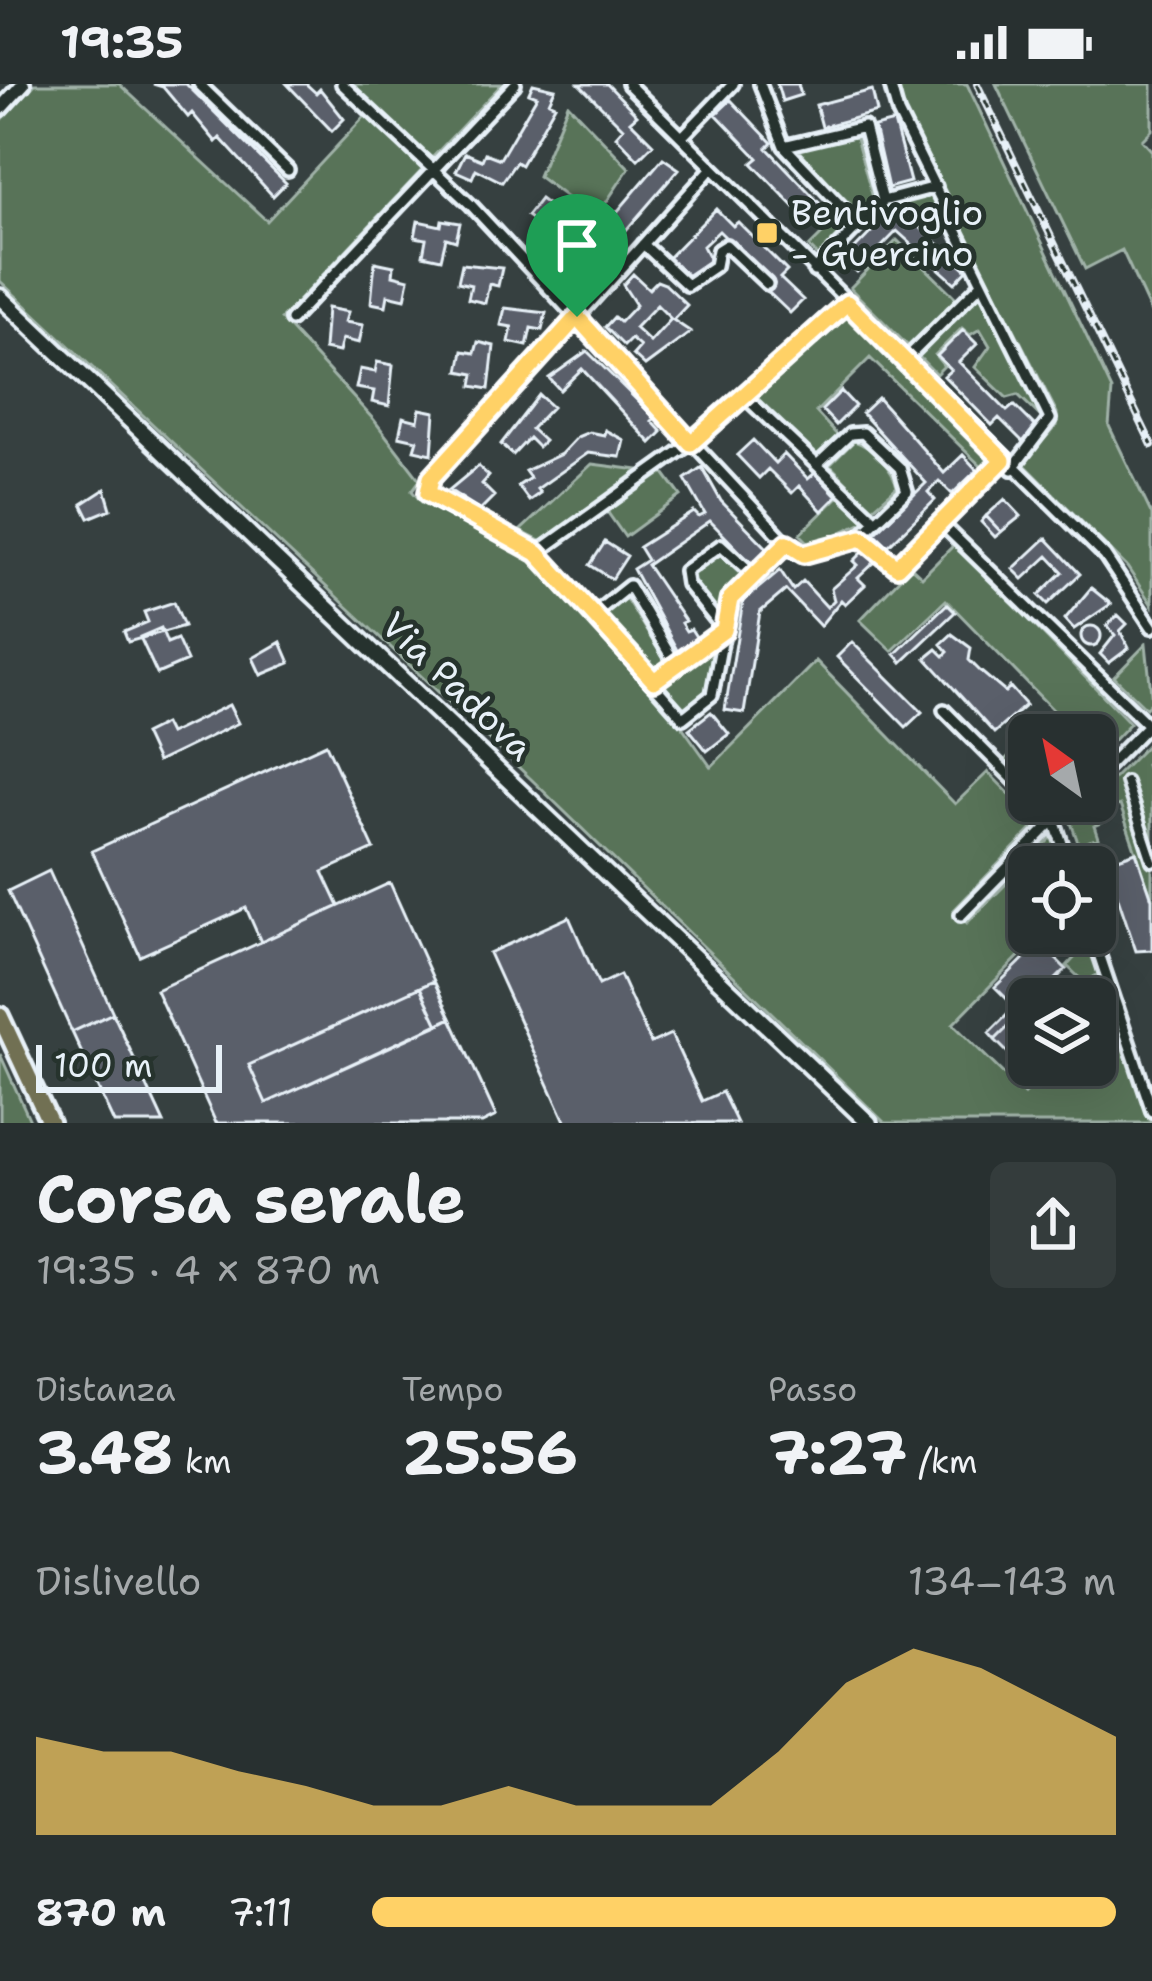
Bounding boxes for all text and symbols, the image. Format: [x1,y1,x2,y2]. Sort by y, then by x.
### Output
text: 19:35 [60,12,183,72]
place label: Bentivoglio - Guercino [791,188,983,278]
pin [526,194,628,317]
icon: arrive [544,212,610,278]
marker: Bentivoglio - Guercino [754,220,780,246]
street label: Via Padova [371,601,545,772]
north arrow [1008,714,1116,822]
map controls [1008,714,1116,1086]
button: locate [1008,846,1116,954]
button: layers [1008,978,1116,1086]
scale bar [36,1039,222,1092]
text: 100 m [54,1043,153,1088]
text: Corsa serale [36,1155,466,1243]
button: share [990,1162,1116,1288]
text: 19:35 · 4 × 870 m [36,1244,380,1296]
text: Distanza [36,1367,176,1412]
text: Tempo [402,1367,504,1412]
text: Passo [768,1367,857,1412]
text: 3.48 [36,1412,173,1492]
text: 25:56 [402,1412,578,1492]
text: 7:27 [768,1412,907,1492]
text: km [173,1439,231,1484]
text: /km [907,1439,977,1484]
text: Dislivello [36,1555,201,1607]
text: 134–143 m [908,1555,1116,1607]
text: 870 m [36,1886,166,1938]
text: 7:11 [228,1886,293,1938]

